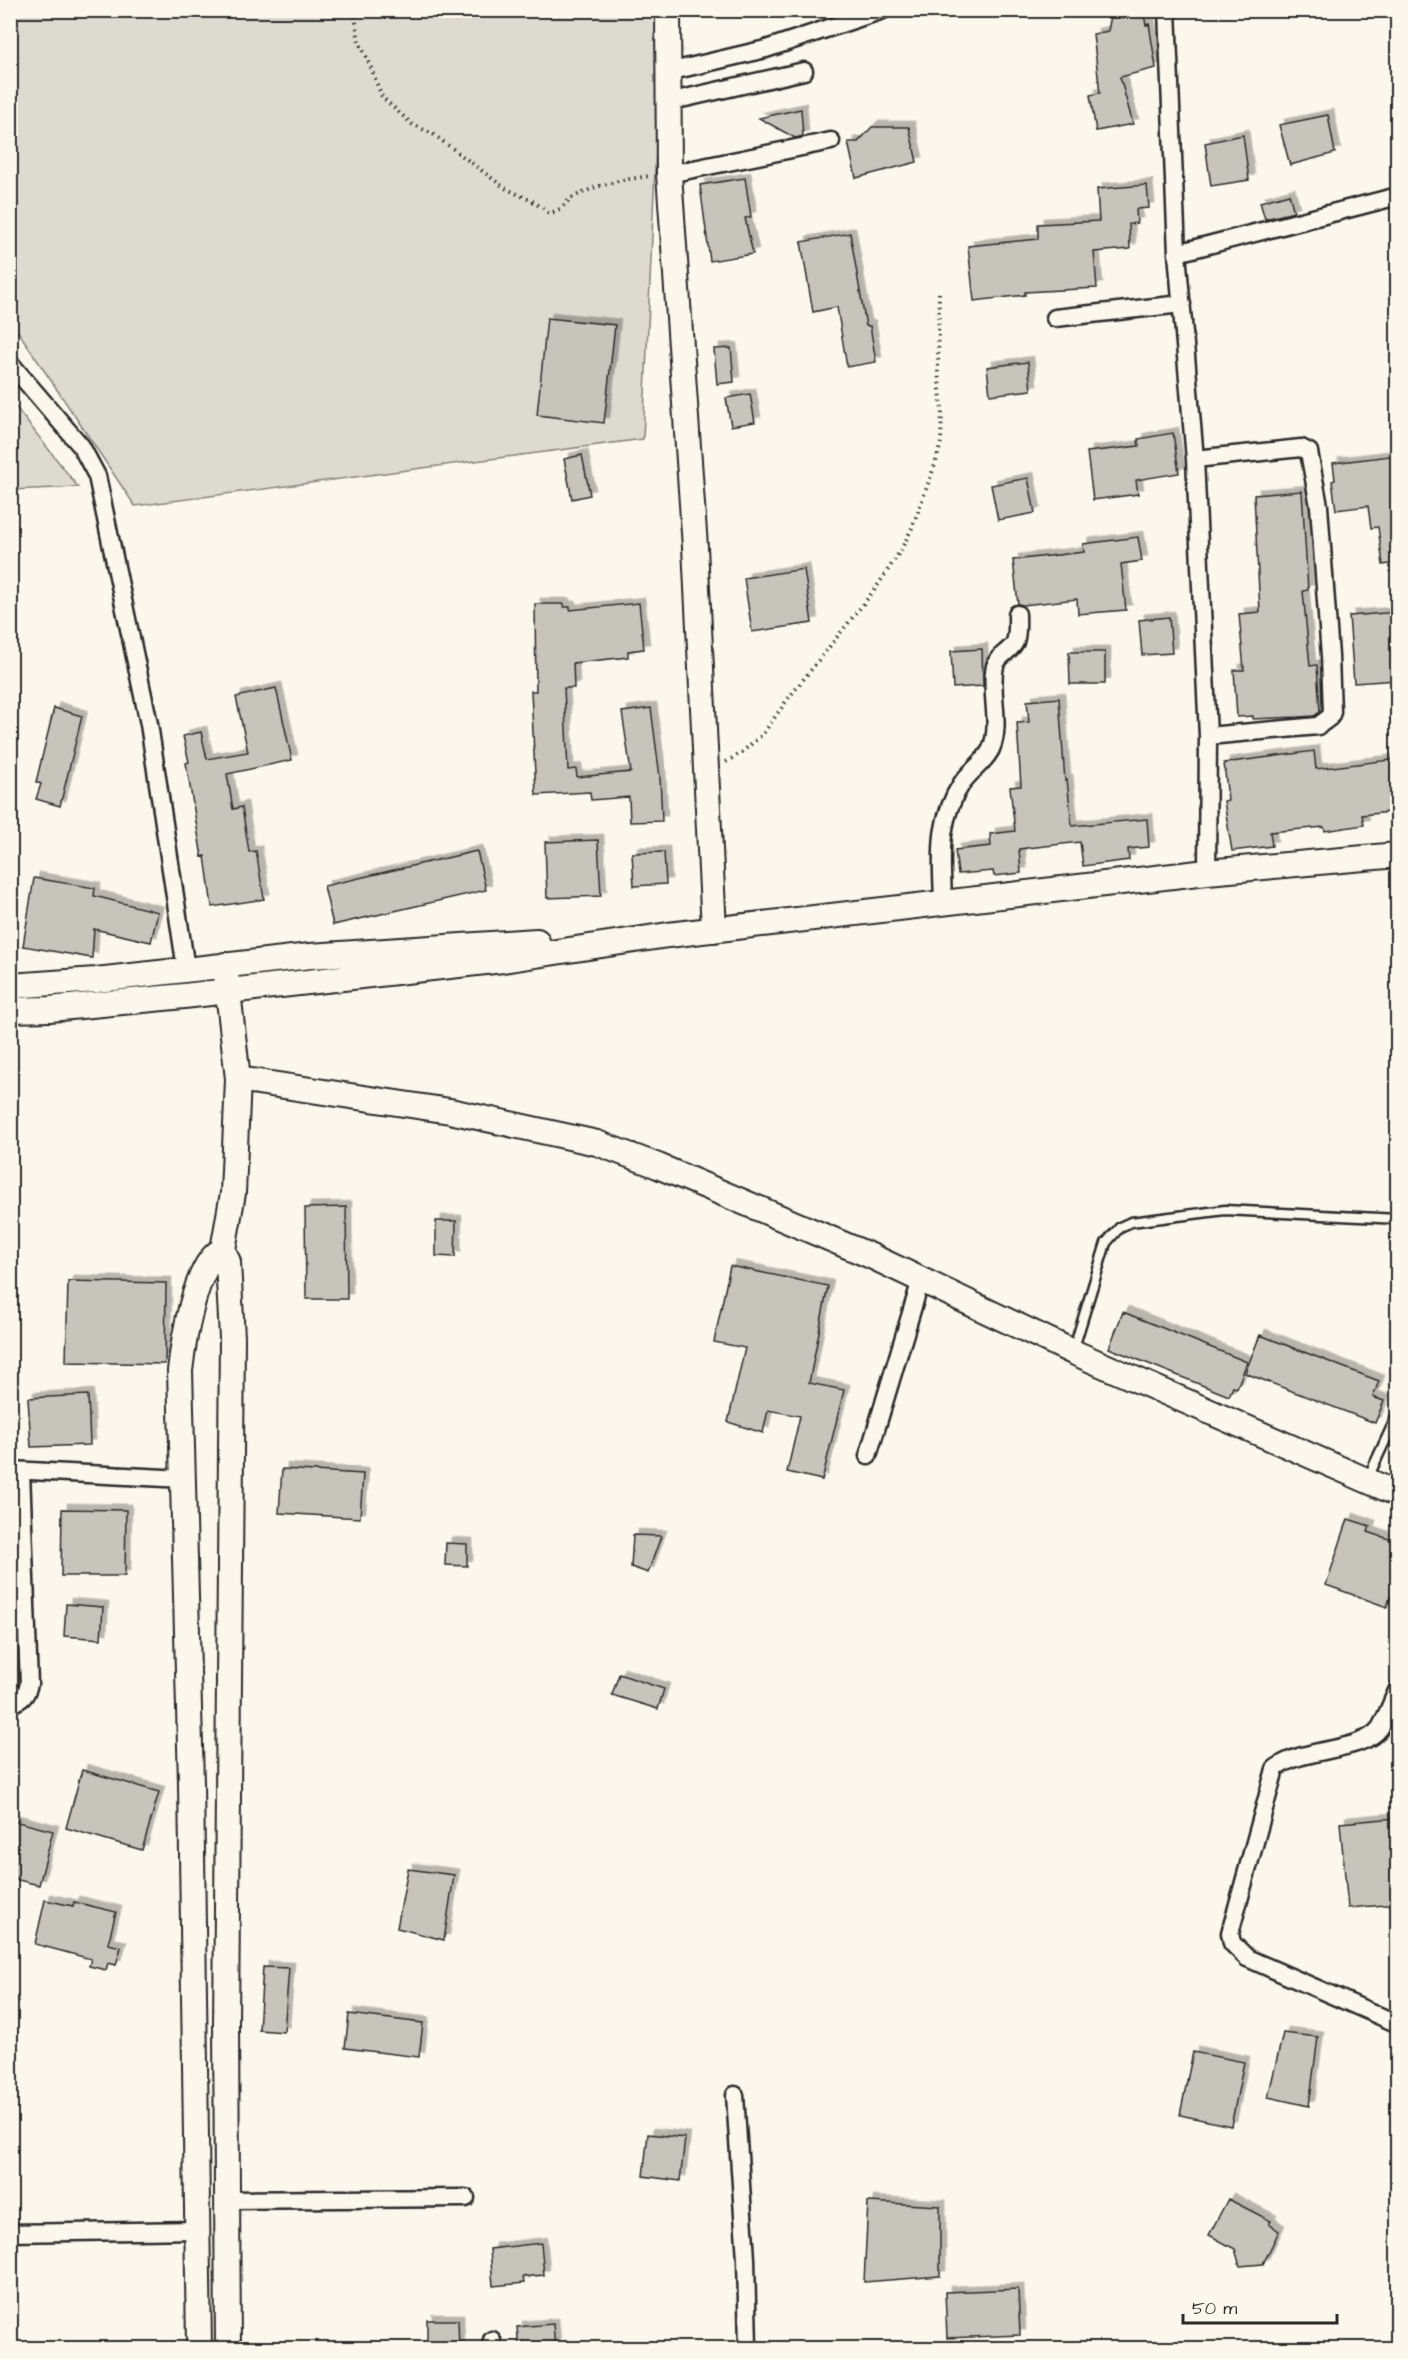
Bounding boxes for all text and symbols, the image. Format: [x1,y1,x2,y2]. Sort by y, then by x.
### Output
scale bar [1183,2287,1338,2325]
text: 50 m [1192,2296,1237,2321]

